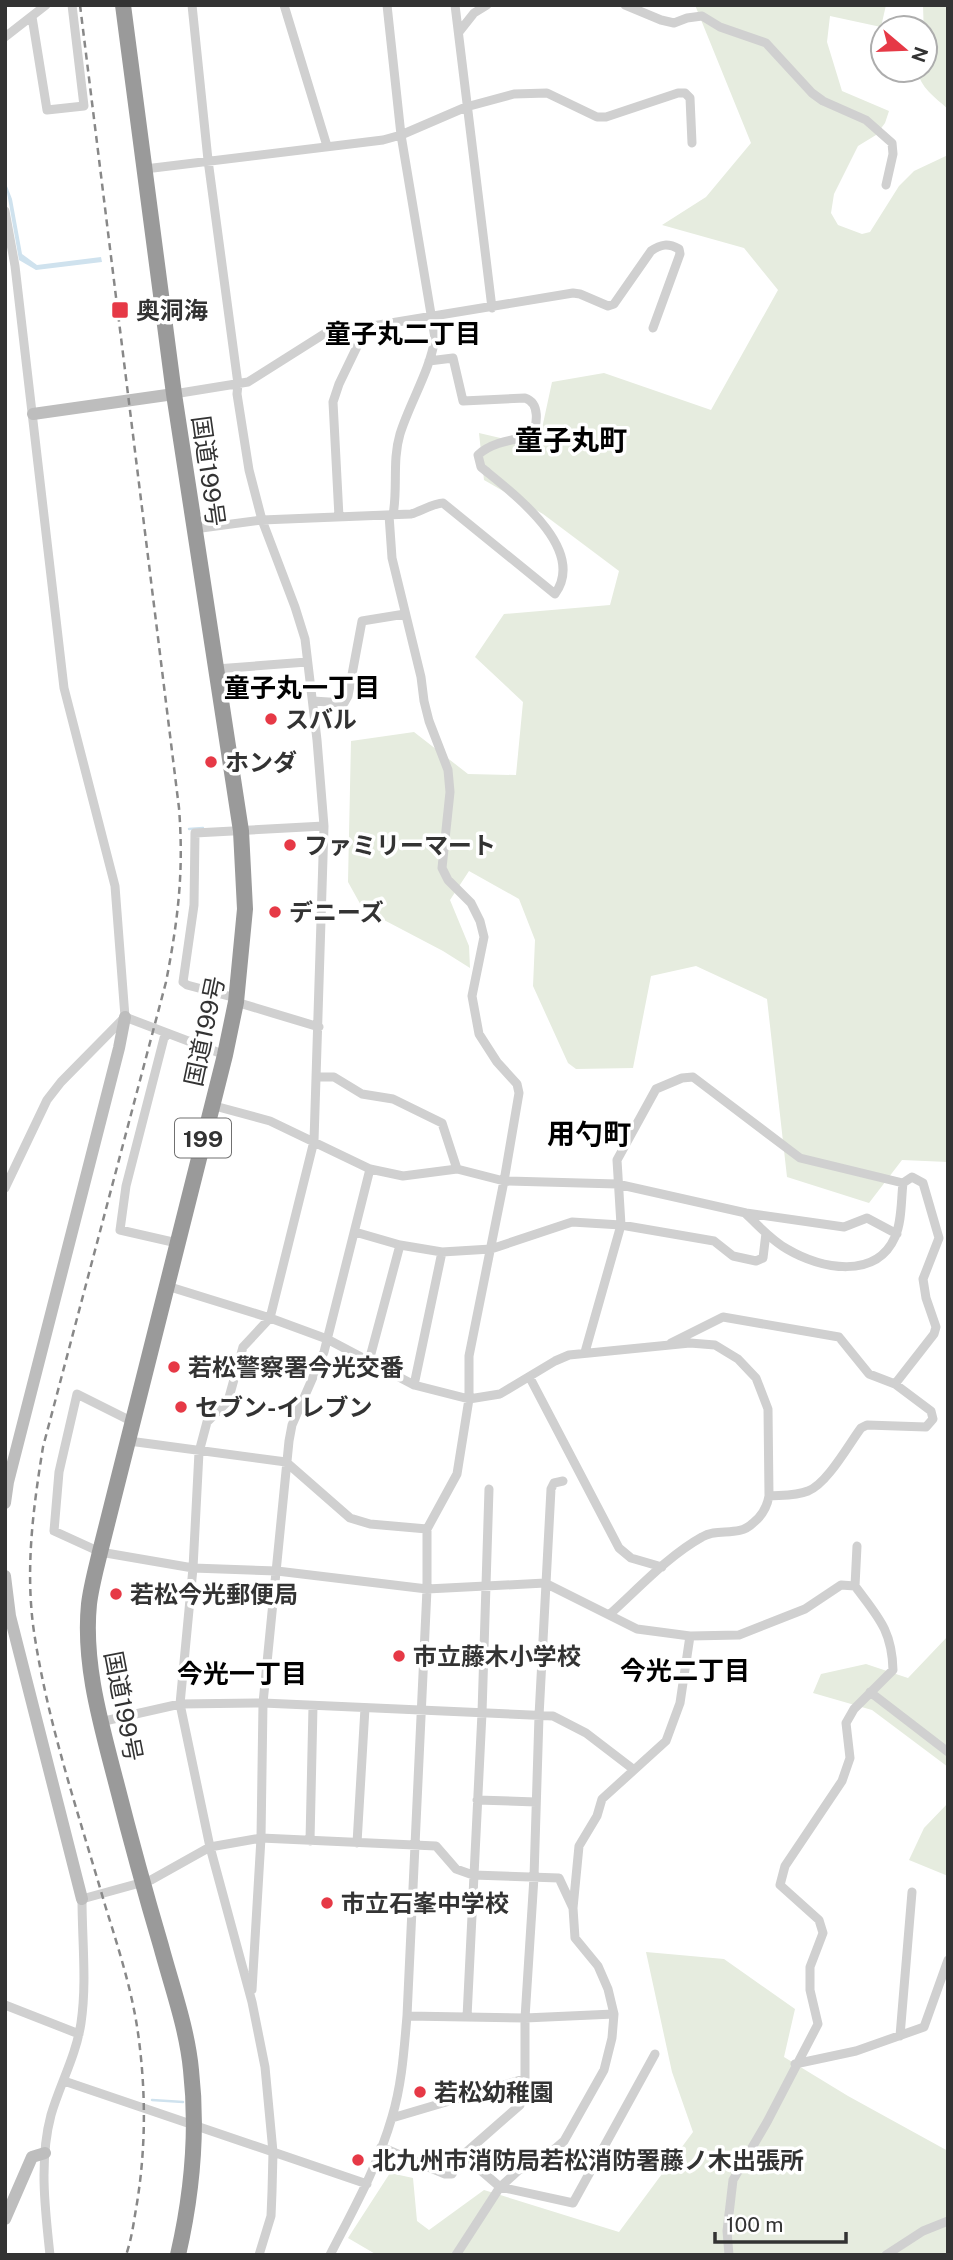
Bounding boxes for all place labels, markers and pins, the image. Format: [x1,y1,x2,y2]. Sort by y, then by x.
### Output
place label: 奥洞海 [136,296,208,324]
marker: 奥洞海 [110,300,130,320]
place label: スバル [285,705,357,733]
marker: スバル [263,711,279,727]
place label: ホンダ [225,748,297,776]
marker: ホンダ [203,754,219,770]
place label: ファミリーマート [304,831,496,859]
marker: ファミリーマート [282,837,298,853]
place label: デニーズ [289,898,384,926]
marker: デニーズ [267,904,283,920]
place label: 若松警察署今光交番 [188,1353,404,1381]
marker: 若松警察署今光交番 [166,1359,182,1375]
place label: セブン-イレブン [195,1393,372,1421]
marker: セブン-イレブン [173,1399,189,1415]
place label: 若松今光郵便局 [130,1580,298,1608]
marker: 若松今光郵便局 [108,1586,124,1602]
place label: 市立藤木小学校 [413,1642,581,1670]
marker: 市立藤木小学校 [391,1648,407,1664]
place label: 市立石峯中学校 [341,1889,509,1917]
marker: 市立石峯中学校 [319,1895,335,1911]
place label: 若松幼稚園 [434,2078,554,2106]
marker: 若松幼稚園 [412,2084,428,2100]
place label: 北九州市消防局若松消防署藤ノ木出張所 [372,2146,804,2174]
marker: 北九州市消防局若松消防署藤ノ木出張所 [350,2152,366,2168]

